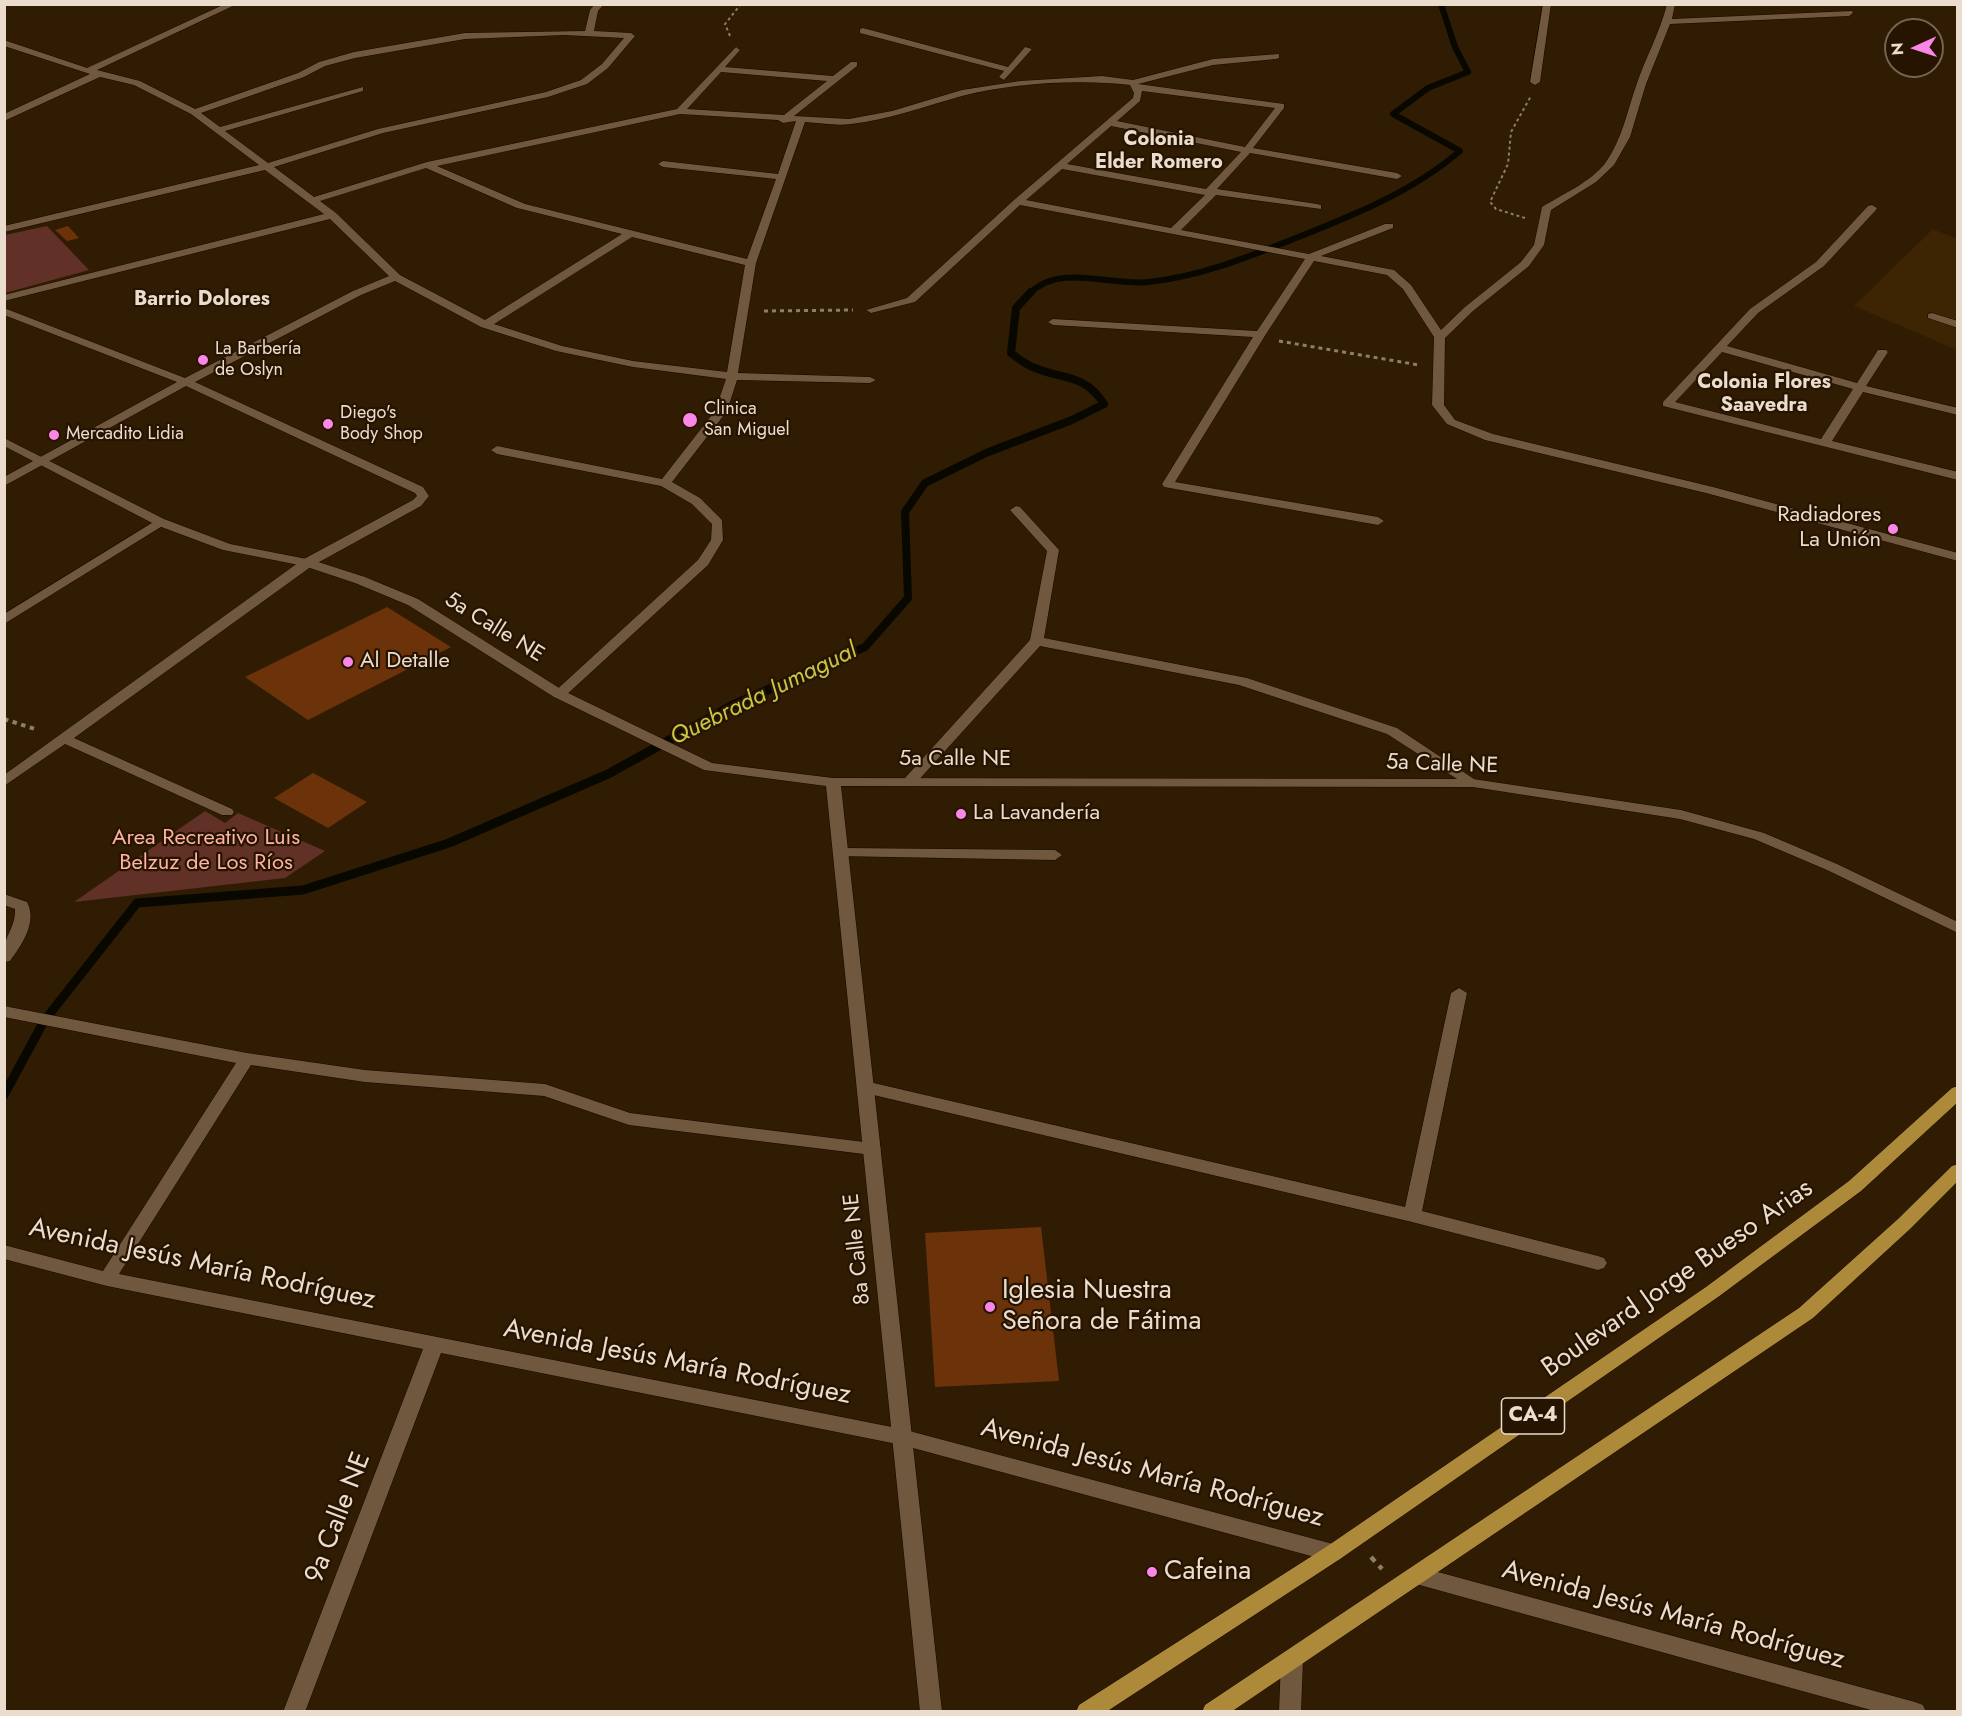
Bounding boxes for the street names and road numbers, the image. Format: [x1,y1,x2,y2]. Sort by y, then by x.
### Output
street label: 5a Calle NE [439,587,549,669]
street label: 5a Calle NE [899,747,1011,773]
street label: 5a Calle NE [1385,750,1499,780]
street label: Boulevard Jorge Bueso Arias [1536,1173,1820,1385]
street label: 8a Calle NE [839,1192,877,1306]
street label: Avenida Jesús María Rodríguez [26,1212,378,1318]
street label: Avenida Jesús María Rodríguez [501,1313,853,1413]
road number: CA-4 [1502,1398,1564,1434]
street label: Avenida Jesús María Rodríguez [977,1413,1327,1535]
street label: 9a Calle NE [299,1448,379,1588]
street label: Avenida Jesús María Rodríguez [1498,1555,1848,1677]

